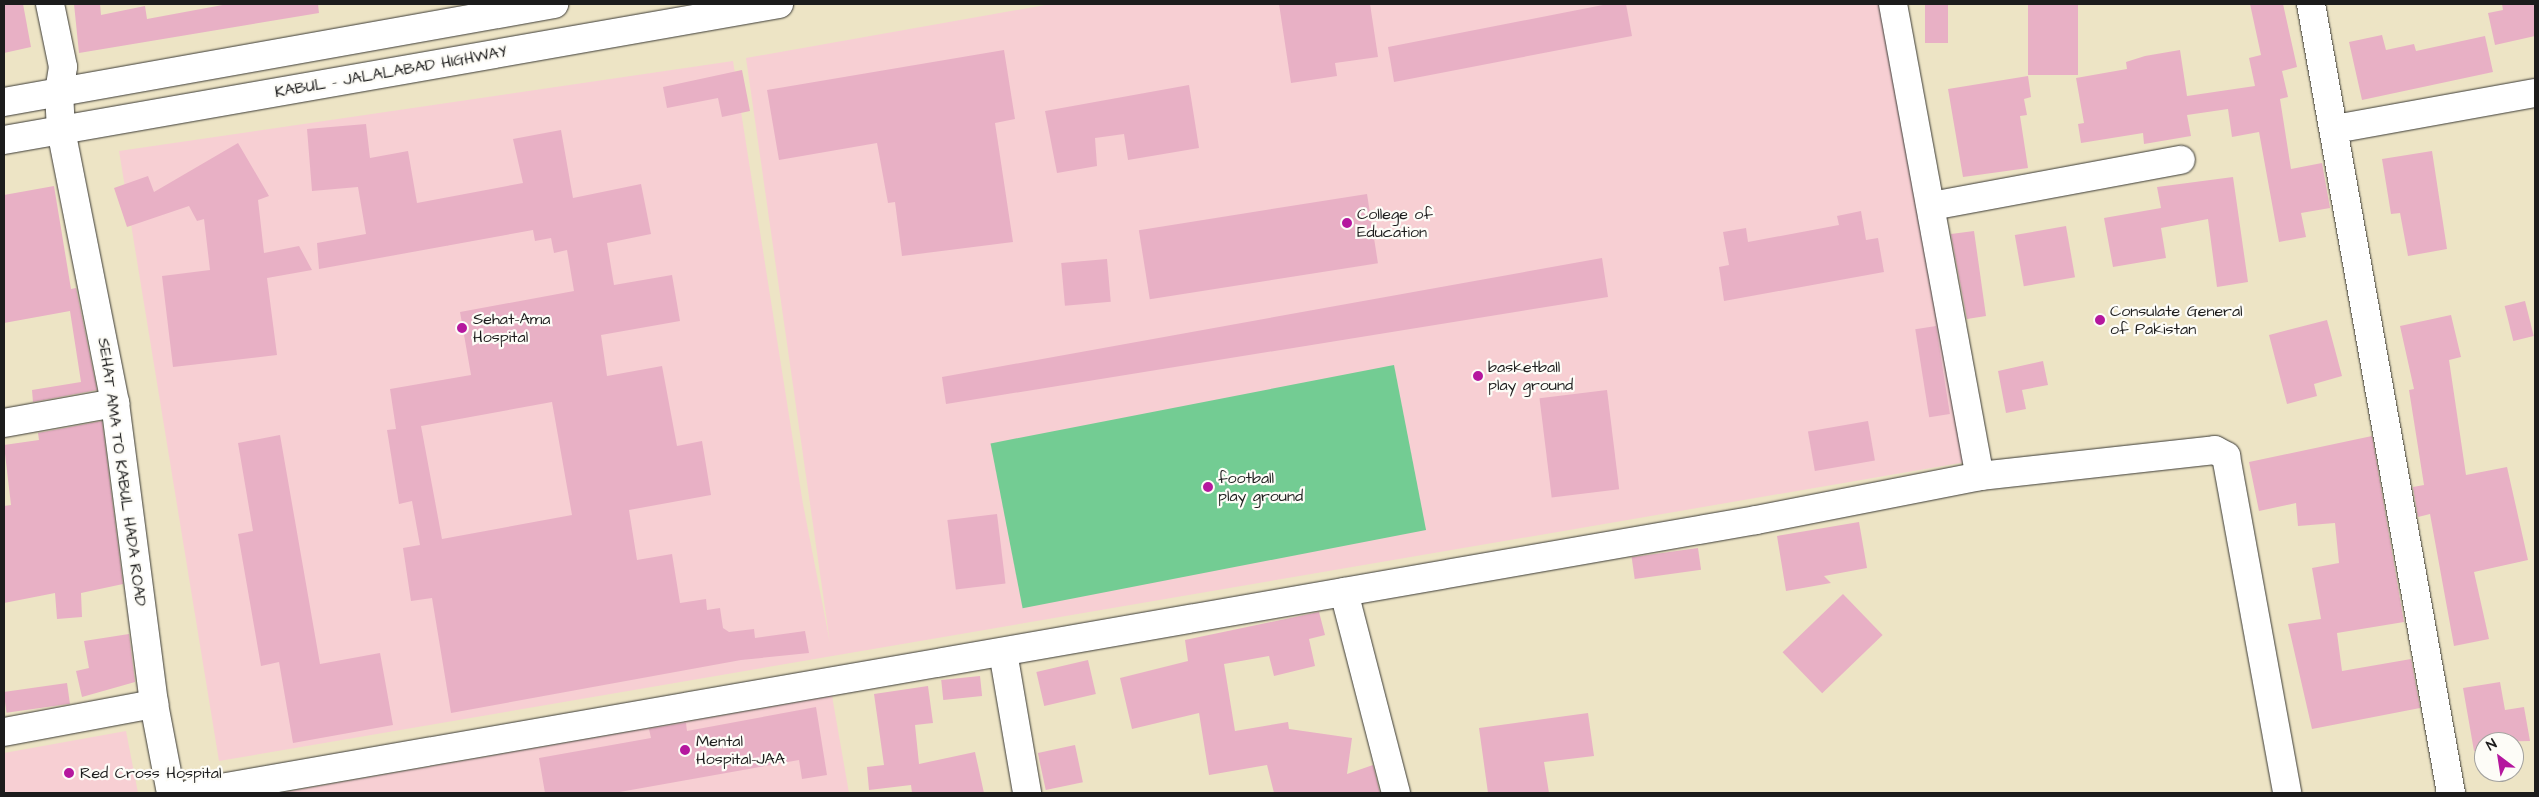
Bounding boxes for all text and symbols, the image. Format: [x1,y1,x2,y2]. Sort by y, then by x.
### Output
street label: KABUL - JALALABAD HIGHWAY [273,42,509,102]
place label: College of Education [1357,204,1433,242]
marker: College of Education [1341,217,1353,229]
place label: Consulate General of Pakistan [2110,301,2243,339]
place label: Sehat-Ama Hospital [473,309,550,347]
marker: Consulate General of Pakistan [2094,314,2106,326]
marker: Sehat-Ama Hospital [455,321,469,335]
street label: SEHAT AMA TO KABUL HADA ROAD [94,337,150,607]
place label: basketball play ground [1488,357,1573,395]
marker: basketball play ground [1472,370,1484,382]
place label: football play ground [1218,468,1303,506]
marker: football play ground [1202,481,1214,493]
place label: Mental Hospital-JAA [696,731,785,769]
north arrow [2474,732,2524,782]
text: N [2483,734,2501,756]
marker: Mental Hospital-JAA [678,743,692,757]
place label: Red Cross Hospital [80,763,221,783]
marker: Red Cross Hospital [62,766,76,780]

